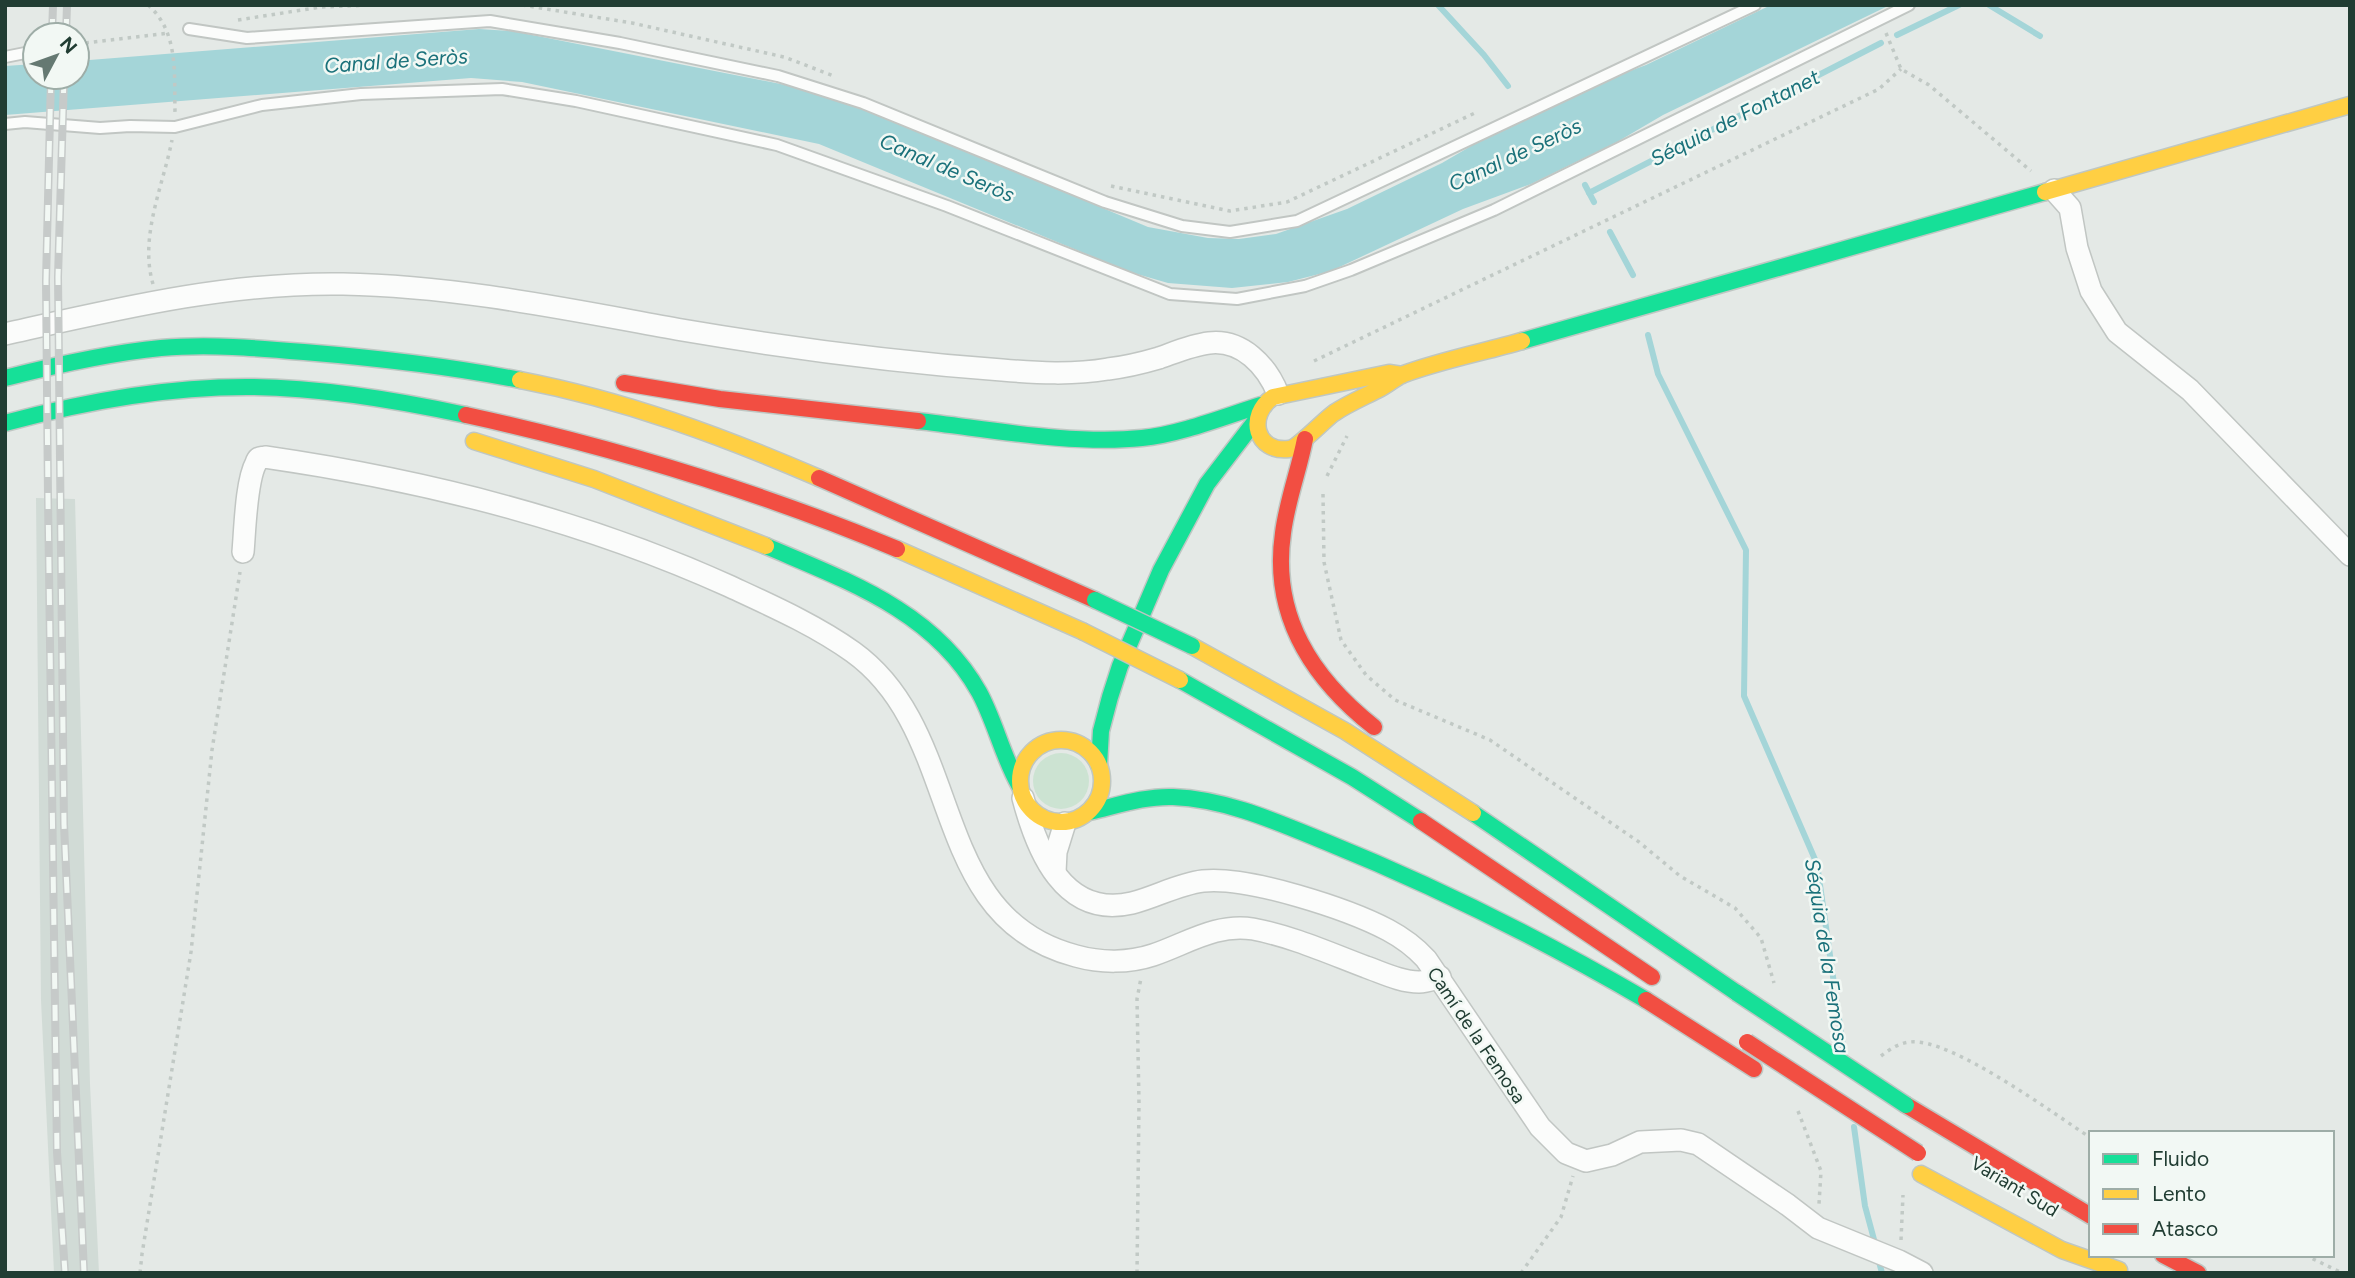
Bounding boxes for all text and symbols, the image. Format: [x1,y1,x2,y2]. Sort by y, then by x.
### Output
north arrow [21,21,91,91]
text: N [55,32,82,58]
water label: Canal de Seròs [323,43,469,78]
water label: Séquia de Fontanet [1646,64,1824,171]
water label: Canal de Seròs [1444,113,1585,196]
water label: Canal de Seròs [876,128,1018,207]
water label: Séquia de la Femosa [1800,857,1855,1055]
street label: Camí de la Femosa [1422,963,1531,1108]
legend [2089,1131,2334,1257]
text: Fluido [2152,1146,2209,1171]
street label: Variant Sud [1967,1151,2063,1222]
text: Lento [2152,1181,2206,1206]
text: Atasco [2152,1216,2218,1241]

